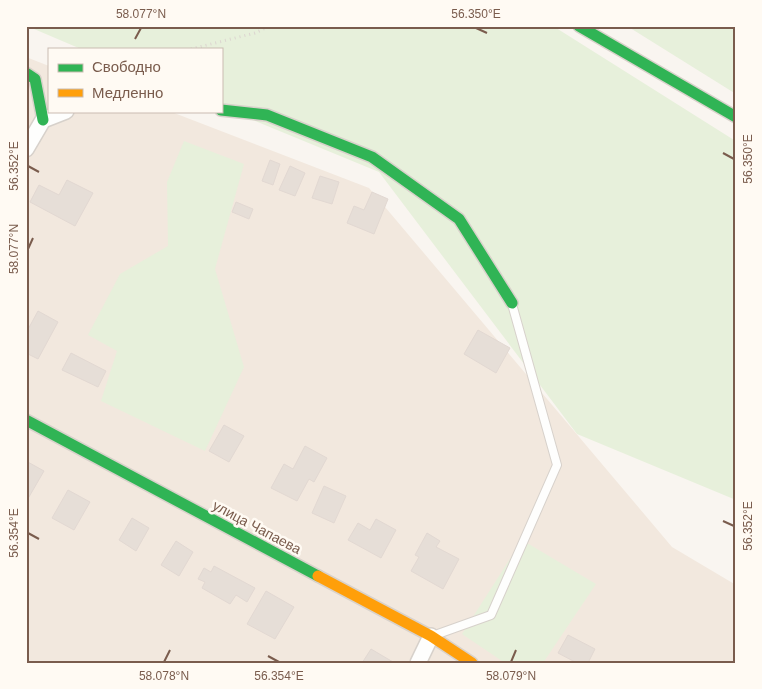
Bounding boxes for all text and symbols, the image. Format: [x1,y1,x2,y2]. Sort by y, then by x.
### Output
text: 58.077°N [116,7,166,21]
text: 56.350°E [451,7,501,21]
legend [48,48,222,112]
text: Свободно [92,58,161,75]
text: Медленно [92,84,163,101]
text: 56.350°E [741,134,755,184]
text: 56.352°E [7,141,21,191]
text: 58.077°N [7,224,21,274]
street label: улица Чапаева [210,497,304,557]
text: 56.352°E [741,501,755,551]
text: 56.354°E [7,508,21,558]
text: 58.078°N [139,669,189,683]
text: 56.354°E [254,669,304,683]
text: 58.079°N [486,669,536,683]

